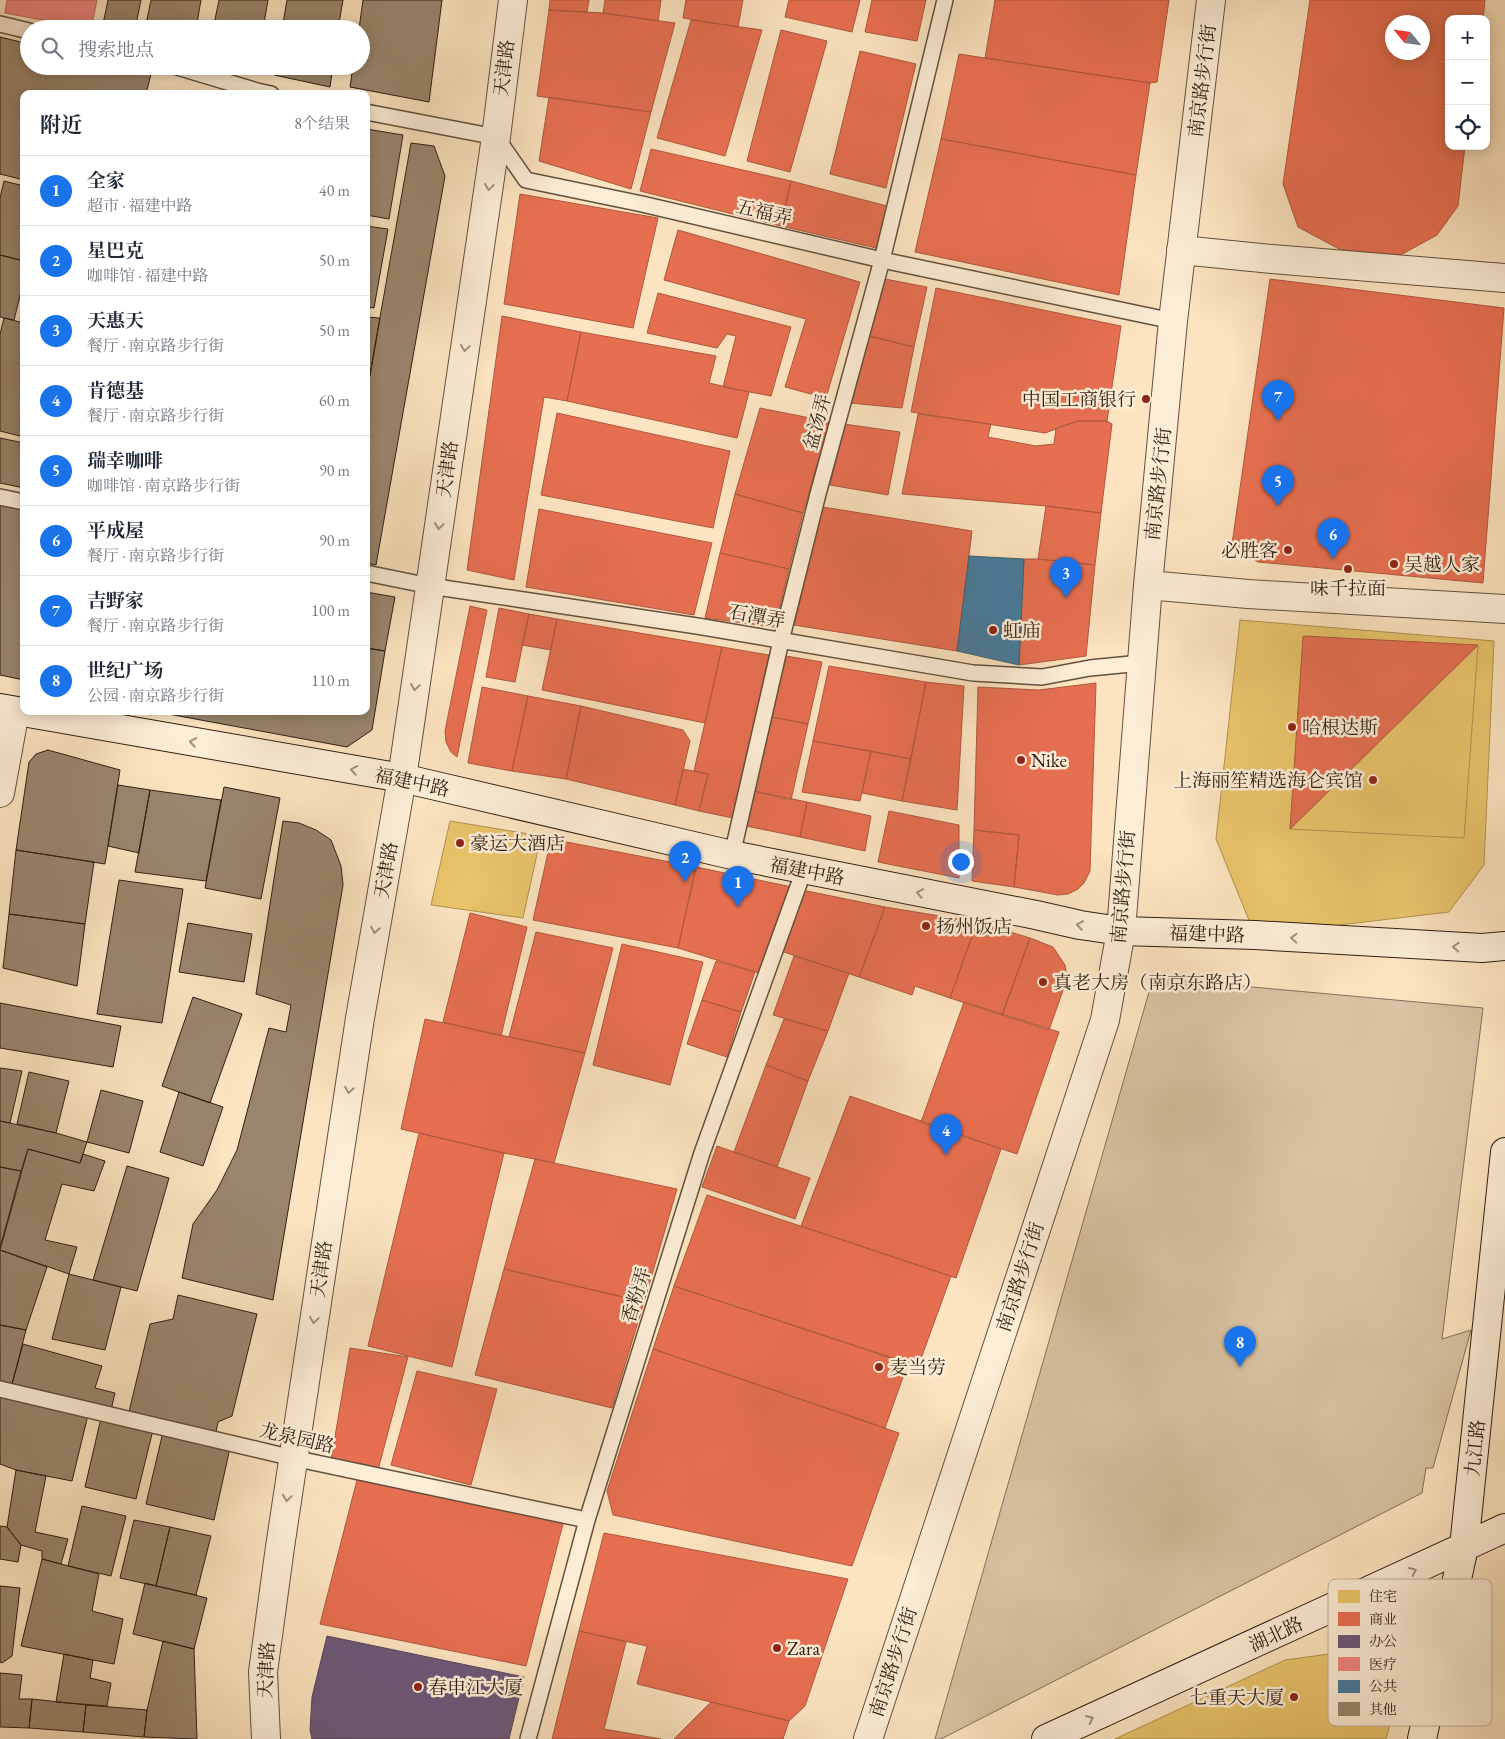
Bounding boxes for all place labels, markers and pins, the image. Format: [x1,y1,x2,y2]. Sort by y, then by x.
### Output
pin: 7 [1262,380,1294,421]
place label: 中国工商银行 [1022,387,1136,412]
marker: 中国工商银行 [1140,393,1152,405]
pin: 5 [1262,465,1294,506]
pin: 6 [1317,518,1349,559]
place label: 必胜客 [1221,538,1278,563]
marker: 必胜客 [1282,544,1294,556]
place label: 吴越人家 [1404,552,1480,577]
pin: 3 [1050,557,1082,598]
marker: 吴越人家 [1388,558,1400,570]
marker: 味千拉面 [1342,563,1354,575]
place label: 味千拉面 [1310,576,1386,601]
place label: 虹庙 [1003,618,1041,643]
marker: 虹庙 [987,624,999,636]
place label: 哈根达斯 [1302,715,1378,740]
marker: 哈根达斯 [1286,721,1298,733]
place label: Nike [1031,748,1067,773]
marker: Nike [1015,754,1027,766]
place label: 上海丽笙精选海仑宾馆 [1173,768,1363,793]
marker: 上海丽笙精选海仑宾馆 [1367,774,1379,786]
place label: 豪运大酒店 [470,831,565,856]
marker: 豪运大酒店 [454,837,466,849]
pin: 2 [669,841,701,882]
pin: 1 [722,866,754,907]
place label: 扬州饭店 [936,914,1012,939]
marker: 扬州饭店 [920,920,932,932]
place label: 真老大房（南京东路店） [1053,970,1262,995]
marker: 真老大房（南京东路店） [1037,976,1049,988]
pin: 4 [930,1114,962,1155]
pin: 8 [1224,1326,1256,1367]
place label: 麦当劳 [889,1355,946,1380]
marker: 麦当劳 [873,1361,885,1373]
place label: Zara [787,1636,820,1661]
marker: Zara [771,1642,783,1654]
place label: 春申江大厦 [428,1675,523,1700]
marker: 春申江大厦 [412,1681,424,1693]
place label: 七重天大厦 [1189,1685,1284,1710]
marker: 七重天大厦 [1288,1691,1300,1703]

